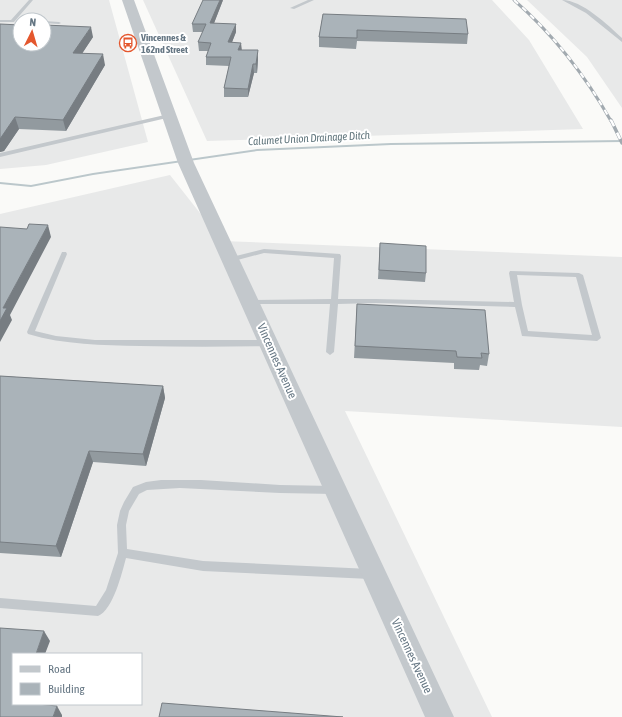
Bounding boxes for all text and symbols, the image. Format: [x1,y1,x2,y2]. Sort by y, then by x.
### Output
north arrow [12,12,52,52]
text: N [29,16,37,28]
place label: Vincennes & 162nd Street [140,32,188,55]
bus stop icon: Vincennes & 162nd Street [118,33,138,53]
water label: Calumet Union Drainage Ditch [248,129,371,147]
street label: Vincennes Avenue [254,321,300,401]
street label: Vincennes Avenue [389,617,435,695]
legend [12,653,142,705]
text: Road [48,662,71,676]
text: Building [48,682,86,696]

